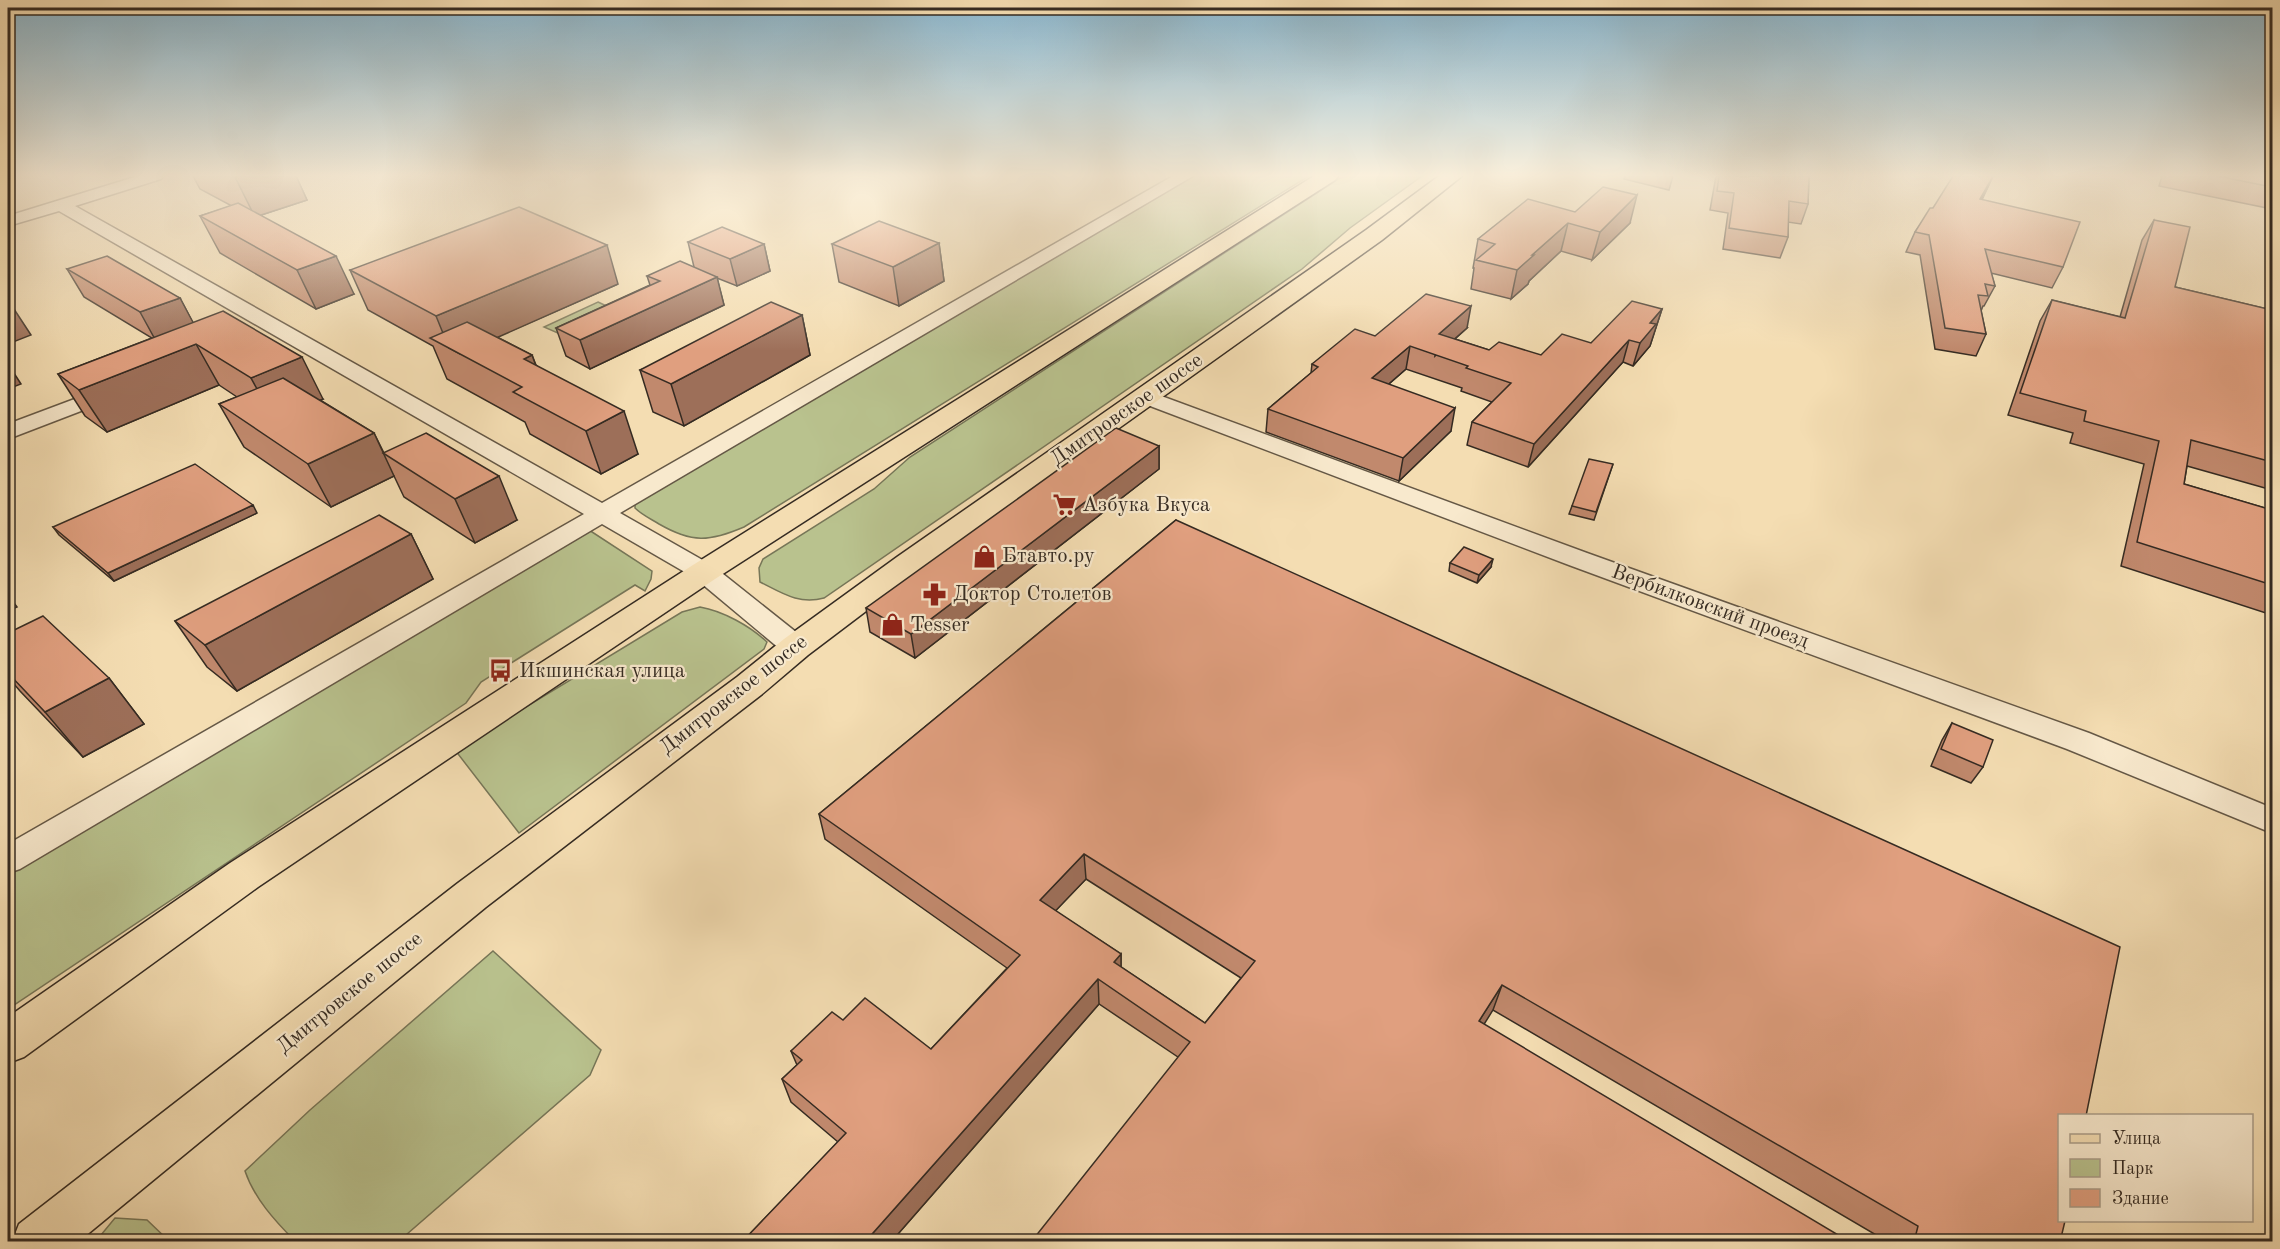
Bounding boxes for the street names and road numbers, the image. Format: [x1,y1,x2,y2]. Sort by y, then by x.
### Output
street label: Дмитровское шоссе [1047,350,1207,470]
street label: Вербилковский проезд [1608,561,1812,653]
street label: Дмитровское шоссе [657,631,811,759]
street label: Дмитровское шоссе [273,928,427,1058]

